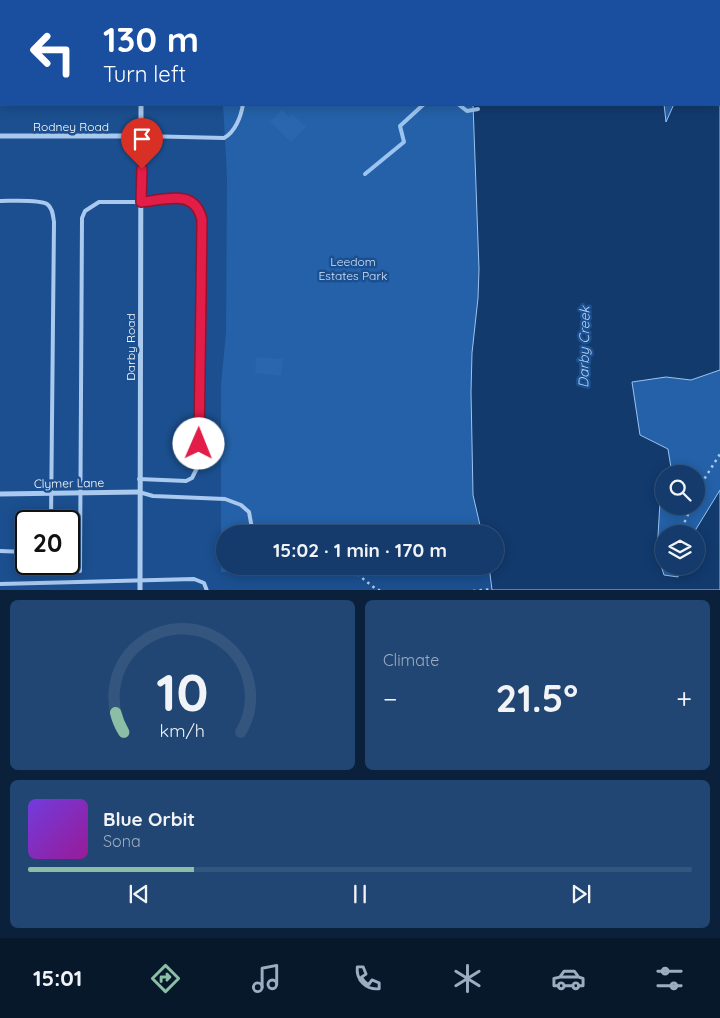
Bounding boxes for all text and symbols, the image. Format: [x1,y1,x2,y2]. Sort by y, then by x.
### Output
text: 130 m [103,17,199,61]
icon: left [20,20,85,85]
text: Turn left [103,60,186,88]
pin [121,118,163,169]
street label: Rodney Road [33,119,109,134]
icon: arrive [128,125,156,153]
park label: Leedom Estates Park [319,254,387,283]
water label: Darby Creek [574,304,594,388]
street label: Darby Road [123,313,138,381]
position arrow [172,417,224,469]
map controls [655,465,705,575]
button: search [655,465,705,515]
street label: Clymer Lane [34,475,104,491]
speed limit sign: 20 [15,510,80,575]
button: layers [655,525,705,575]
text: 15:02 · 1 min · 170 m [273,538,447,562]
text: Climate [383,650,439,670]
text: 10 [156,659,209,724]
text: 21.5° [496,674,578,722]
text: − [383,681,398,716]
text: + [676,681,692,716]
text: km/h [160,719,205,741]
text: Blue Orbit [103,807,195,831]
text: Sona [103,831,141,851]
icon: previous [125,880,153,908]
icon: pause [346,880,374,908]
icon: next [567,880,595,908]
icon: directions [148,961,183,996]
icon: music [249,961,284,996]
icon: phone [350,961,385,996]
icon: climate [450,961,485,996]
icon: car [551,961,586,996]
icon: filters [652,961,687,996]
text: 15:01 [33,964,82,992]

